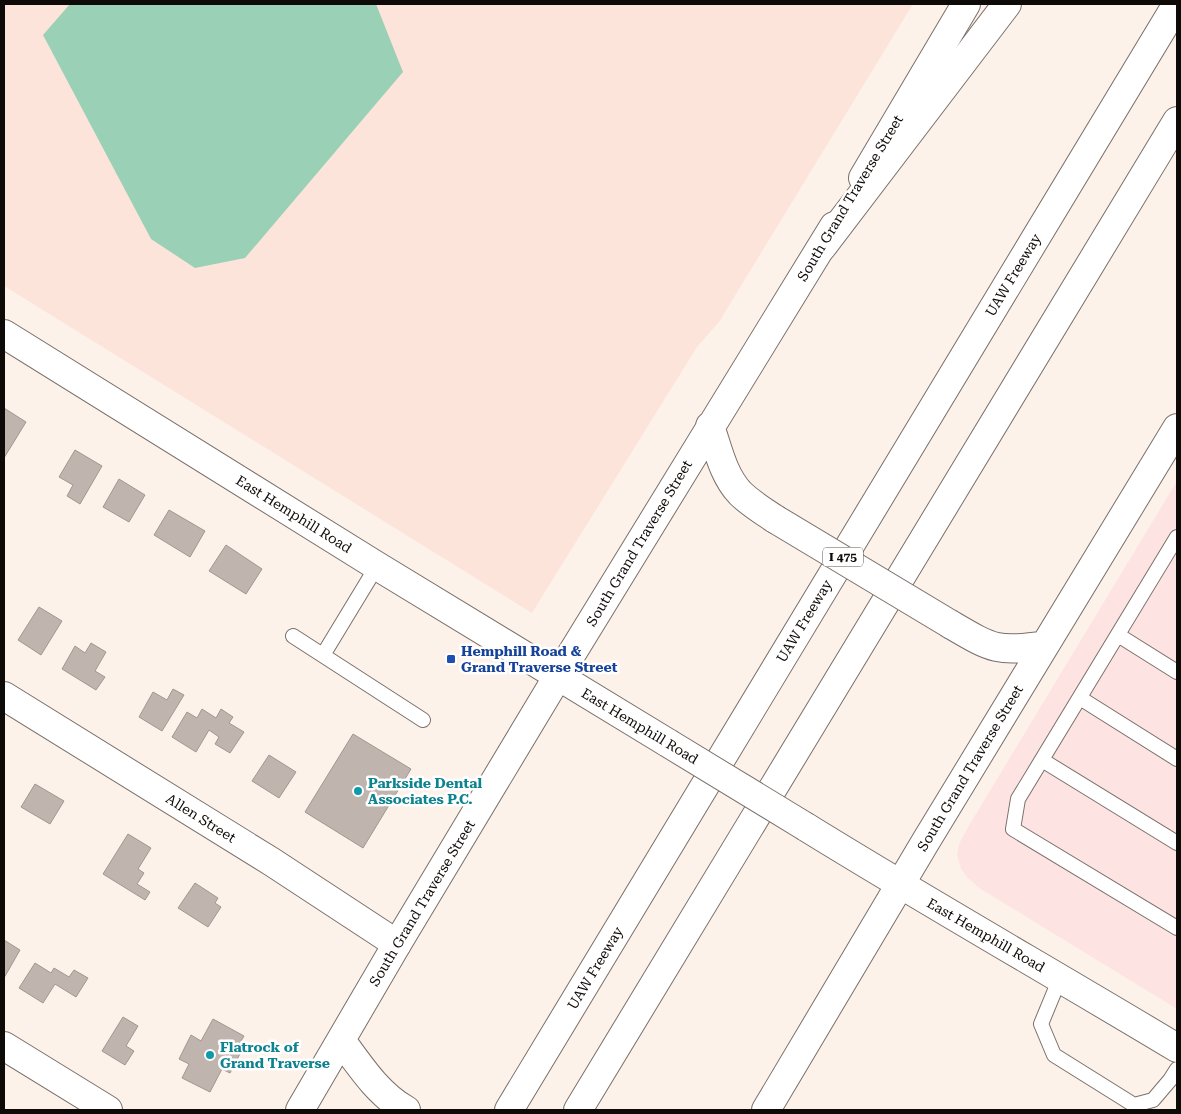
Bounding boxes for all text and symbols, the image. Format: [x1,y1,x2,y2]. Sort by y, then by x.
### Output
street label: South Grand Traverse Street [794,112,906,284]
street label: UAW Freeway [982,230,1044,319]
street label: South Grand Traverse Street [583,457,695,629]
street label: East Hemphill Road [233,472,355,556]
road number: I 475 [823,548,863,566]
street label: UAW Freeway [773,576,835,665]
place label: Hemphill Road & Grand Traverse Street [461,643,618,675]
marker: Hemphill Road & Grand Traverse Street [445,653,457,665]
street label: South Grand Traverse Street [914,682,1026,854]
street label: East Hemphill Road [579,685,701,767]
place label: Parkside Dental Associates P.C. [368,775,482,807]
marker: Parkside Dental Associates P.C. [352,785,364,797]
street label: Allen Street [163,790,239,846]
street label: South Grand Traverse Street [366,817,478,989]
street label: East Hemphill Road [924,895,1048,975]
street label: UAW Freeway [564,923,626,1012]
place label: Flatrock of Grand Traverse [220,1039,330,1071]
marker: Flatrock of Grand Traverse [204,1049,216,1061]

